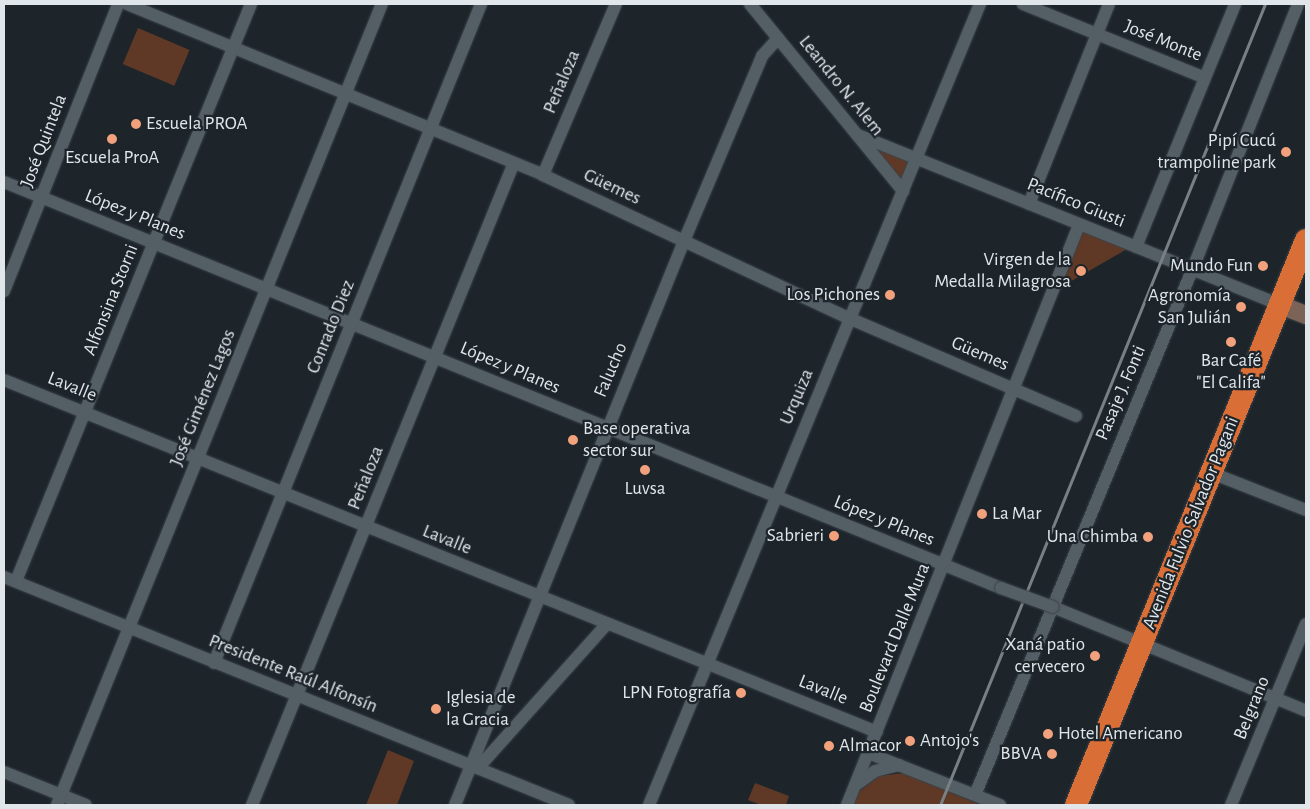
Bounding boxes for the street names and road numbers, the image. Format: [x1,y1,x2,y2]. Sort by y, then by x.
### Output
street label: José Monte [1121,15,1205,67]
street label: Leandro N. Alem [794,31,888,141]
street label: Peñaloza [538,47,586,117]
street label: José Quintela [16,91,72,191]
street label: Güemes [580,164,644,210]
street label: Pacífico Giusti [1024,173,1128,233]
street label: López y Planes [81,185,189,245]
street label: Alfonsina Storni [78,241,144,359]
street label: Conrado Diez [302,277,360,377]
street label: José Giménez Lagos [165,326,241,470]
street label: Güemes [948,332,1012,376]
street label: López y Planes [457,337,563,399]
street label: Falucho [589,339,633,401]
street label: Pasaje J. Fonti [1091,342,1151,444]
street label: Urquiza [775,366,819,428]
street label: Lavalle [44,367,100,407]
street label: Avenida Fulvio Salvador Pagani [1138,413,1244,633]
street label: Peñaloza [343,443,389,513]
street label: López y Planes [830,491,938,551]
street label: Lavalle [419,520,475,560]
street label: Boulevard Dalle Mura [855,560,935,716]
street label: Presidente Raúl Alfonsín [205,630,381,718]
street label: Lavalle [795,670,851,710]
street label: Belgrano [1229,673,1275,743]

